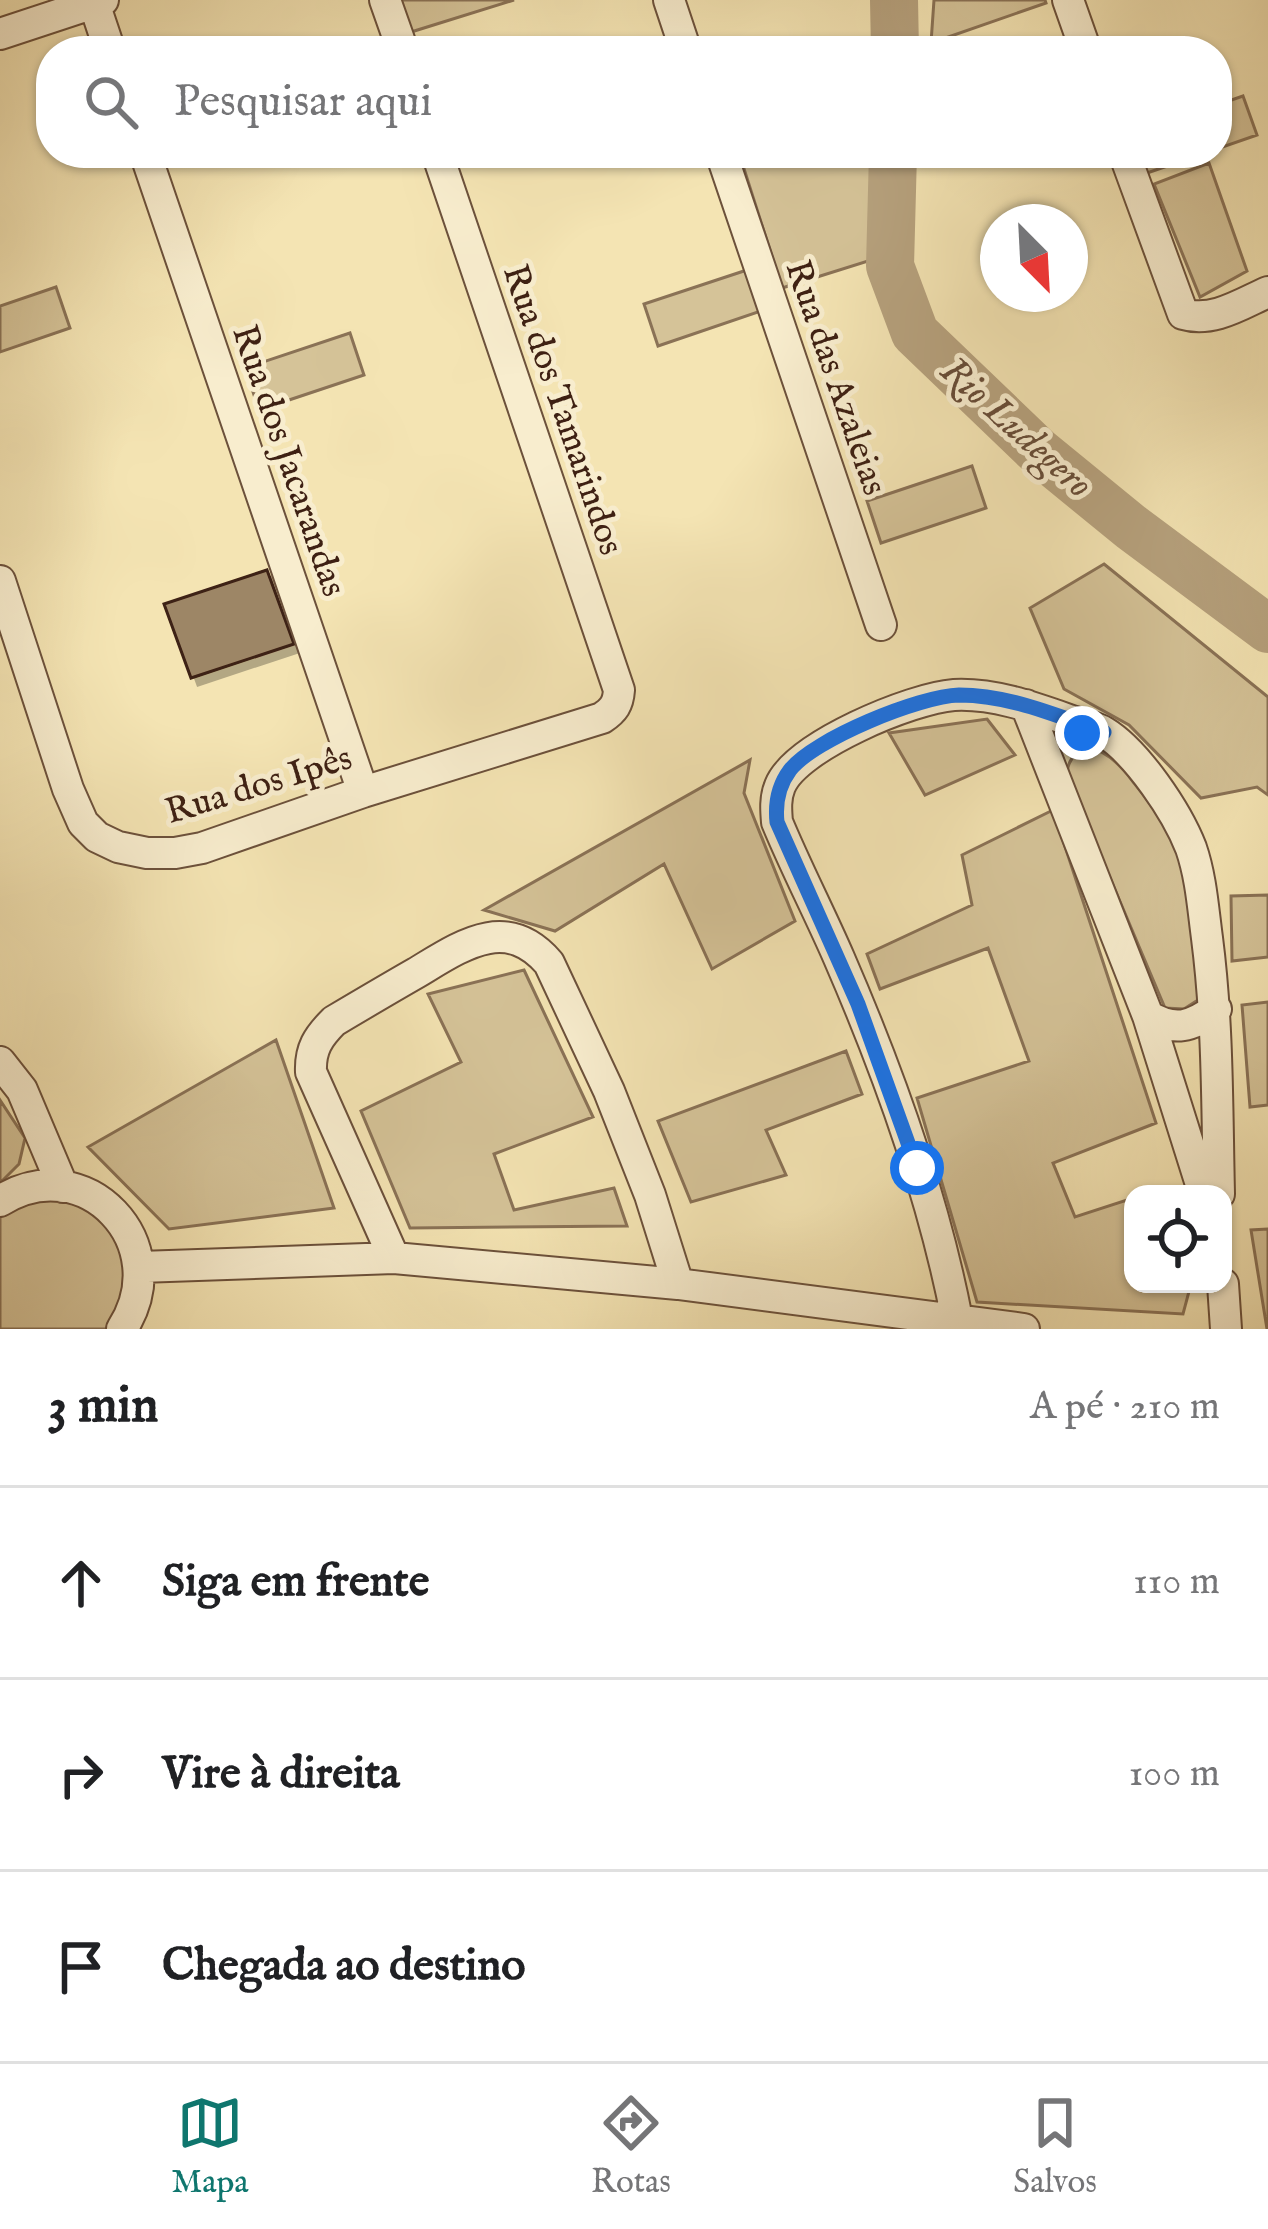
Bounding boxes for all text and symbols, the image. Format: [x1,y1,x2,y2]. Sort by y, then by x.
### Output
search box [36,36,1232,168]
icon: search [78,69,144,135]
text: Pesquisar aqui [174,74,432,131]
north arrow [980,204,1088,312]
street label: Rua das Azaleias [774,255,897,501]
street label: Rua dos Tamarindos [491,259,633,561]
street label: Rua dos Jacarandas [220,319,356,603]
water label: Rio Ludegero [928,347,1102,511]
route end [1055,706,1109,760]
street label: Rua dos Ipês [160,736,358,836]
route start [890,1141,944,1195]
map controls [1124,1185,1232,1293]
button: locate [1124,1185,1232,1293]
text: 3 min [48,1375,158,1440]
text: A pé · 210 m [1030,1383,1220,1432]
icon: ahead [48,1550,114,1616]
text: Siga em frente [162,1554,429,1611]
text: 110 m [1133,1558,1220,1607]
icon: right [48,1742,114,1808]
text: Vire à direita [162,1746,400,1803]
text: 100 m [1129,1750,1220,1799]
icon: arrive [48,1934,114,2000]
text: Chegada ao destino [162,1938,525,1995]
tab: Mapa [171,2090,249,2204]
tab: Rotas [591,2090,671,2204]
tab: Salvos [1013,2090,1097,2204]

